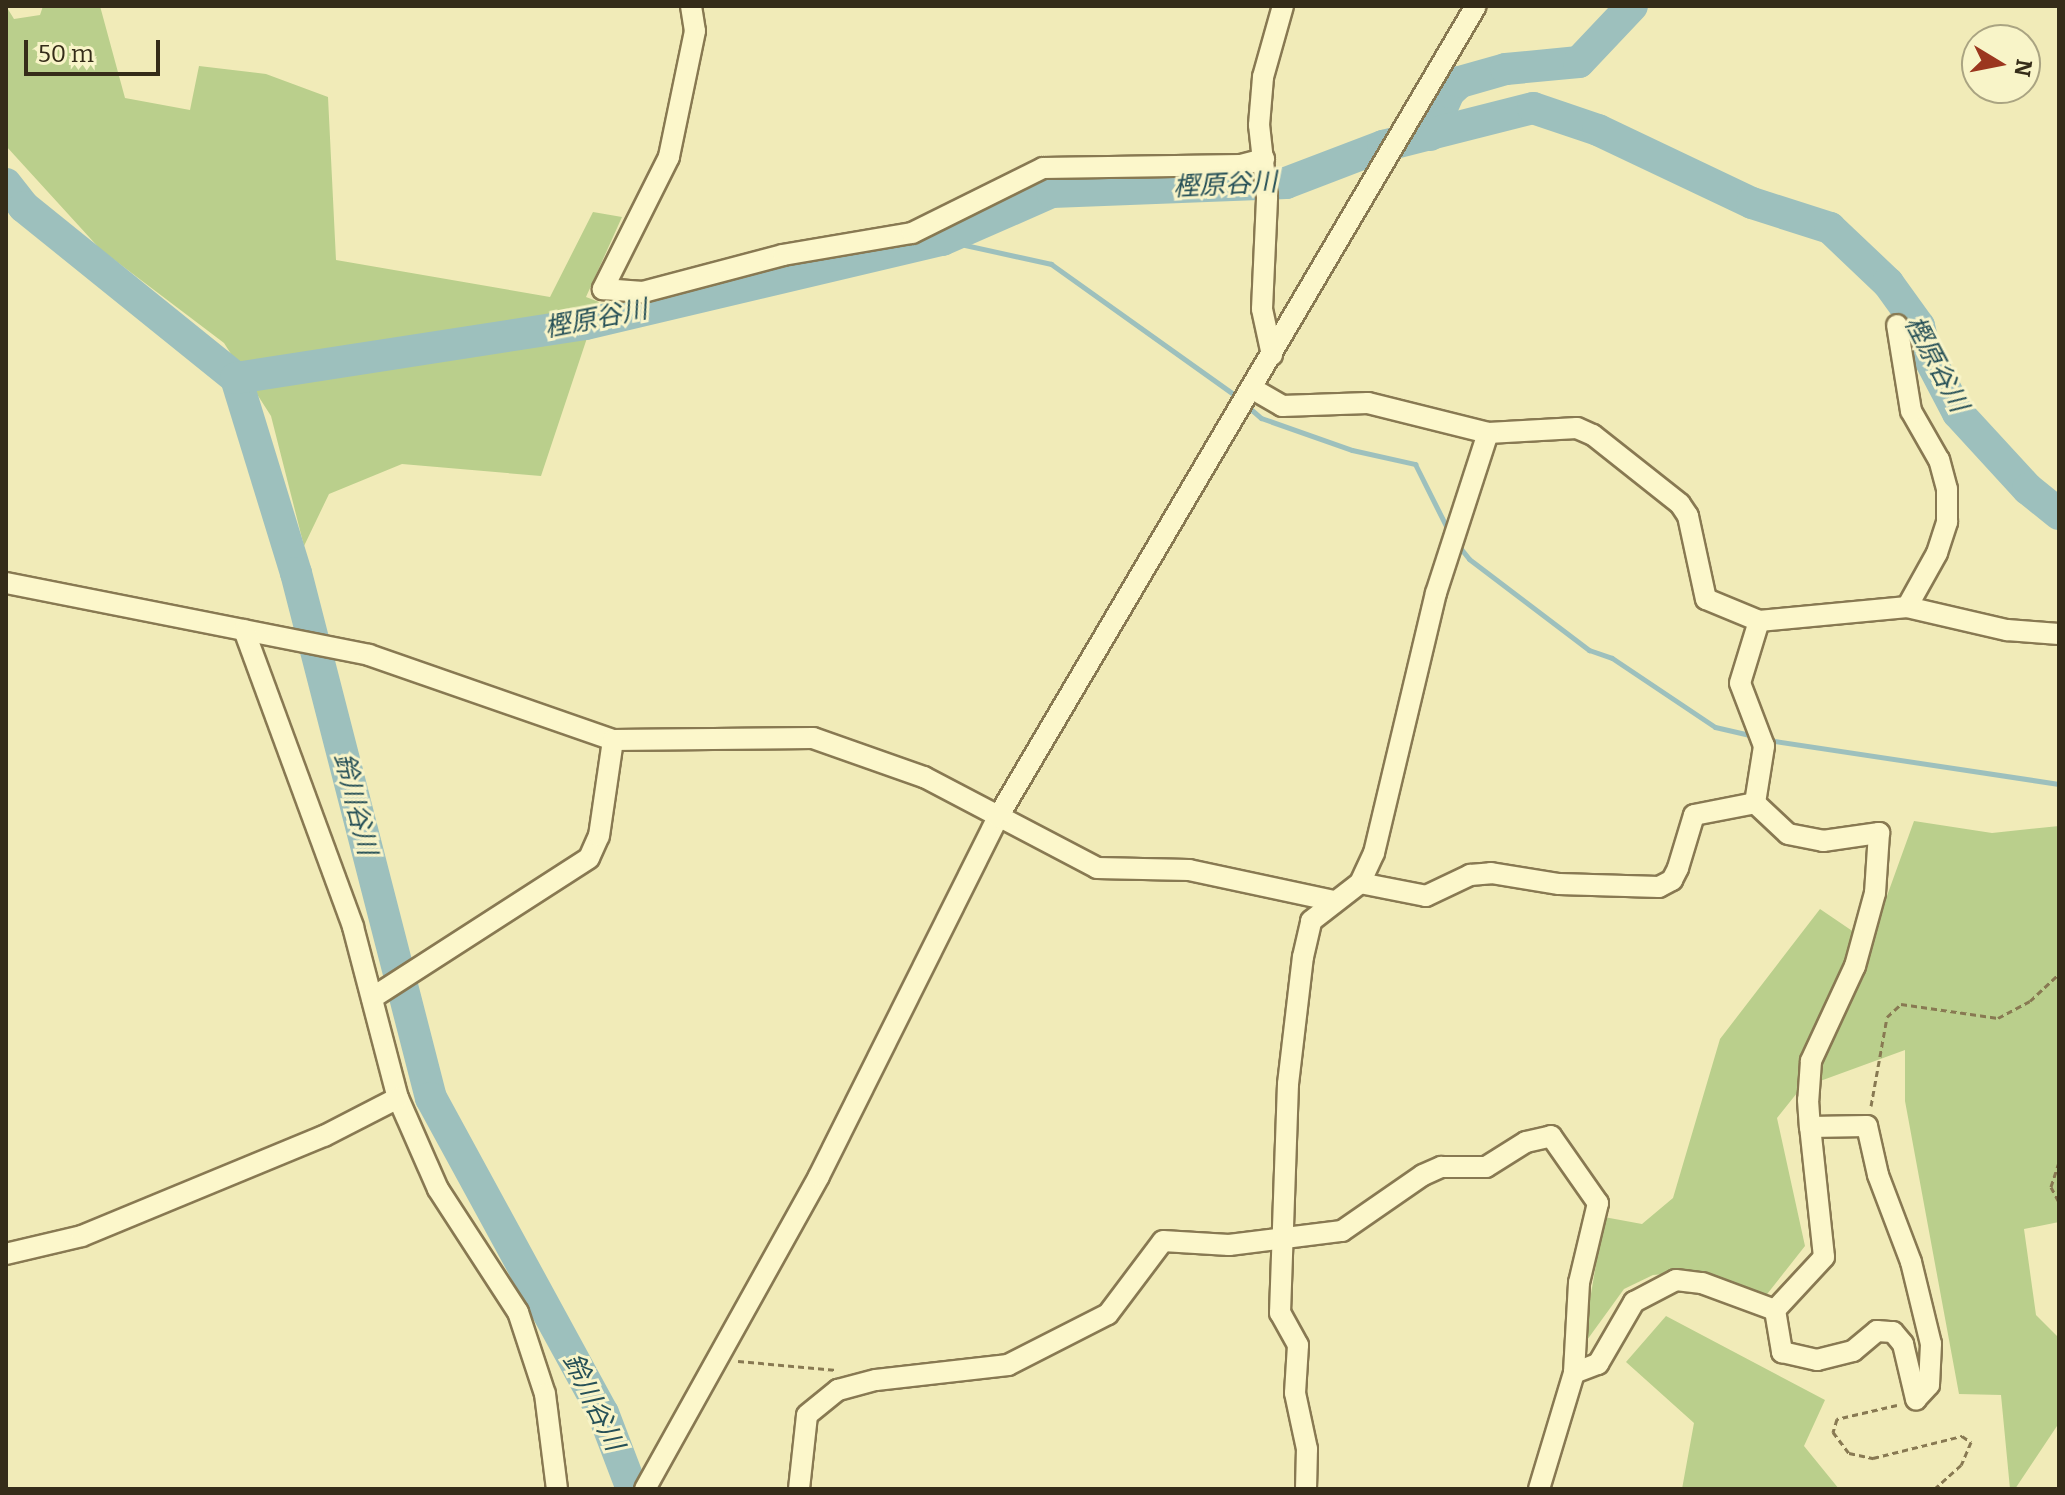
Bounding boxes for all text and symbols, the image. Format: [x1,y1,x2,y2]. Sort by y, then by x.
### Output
scale bar [28,24,164,74]
north arrow [1961,24,2041,104]
text: 50 m [38,40,94,68]
text: N [2008,57,2038,79]
water label: 樫原谷川 [1172,167,1278,203]
water label: 樫原谷川 [542,294,650,344]
water label: 樫原谷川 [1898,311,1974,417]
water label: 鈴川谷川 [327,750,383,858]
water label: 鈴川谷川 [556,1348,630,1456]

